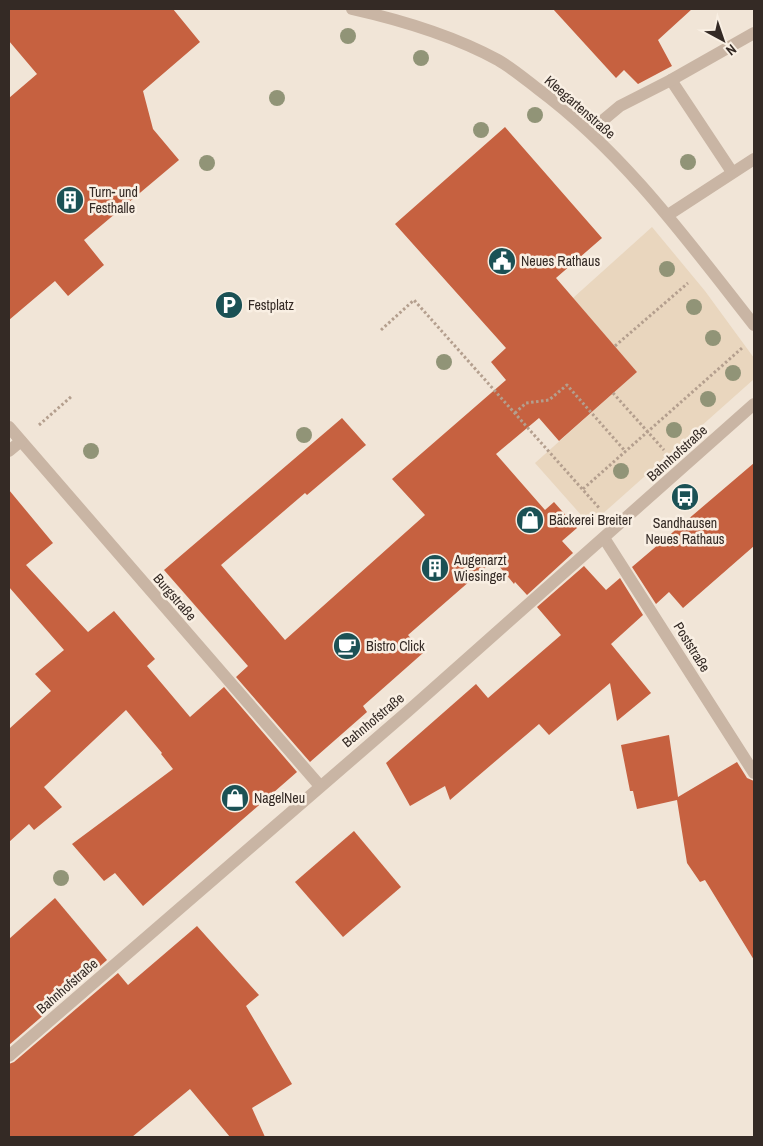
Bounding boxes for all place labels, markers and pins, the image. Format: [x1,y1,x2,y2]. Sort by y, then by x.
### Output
place label: Turn- und Festhalle [89,183,138,217]
building icon: Turn- und Festhalle [55,185,85,215]
public building icon: Neues Rathaus [487,246,517,276]
place label: Neues Rathaus [521,252,600,270]
parking icon: Festplatz [214,290,244,320]
place label: Festplatz [248,296,294,314]
bus stop icon: Sandhausen Neues Rathaus [670,482,700,512]
shop icon: Bäckerei Breiter [515,505,545,535]
place label: Bäckerei Breiter [549,511,632,529]
place label: Sandhausen Neues Rathaus [645,514,725,548]
place label: Augenarzt Wiesinger [453,551,506,585]
building icon: Augenarzt Wiesinger [420,553,450,583]
cafe icon: Bistro Click [332,631,362,661]
place label: Bistro Click [366,637,425,655]
shop icon: NagelNeu [220,783,250,813]
place label: NagelNeu [254,789,305,807]

